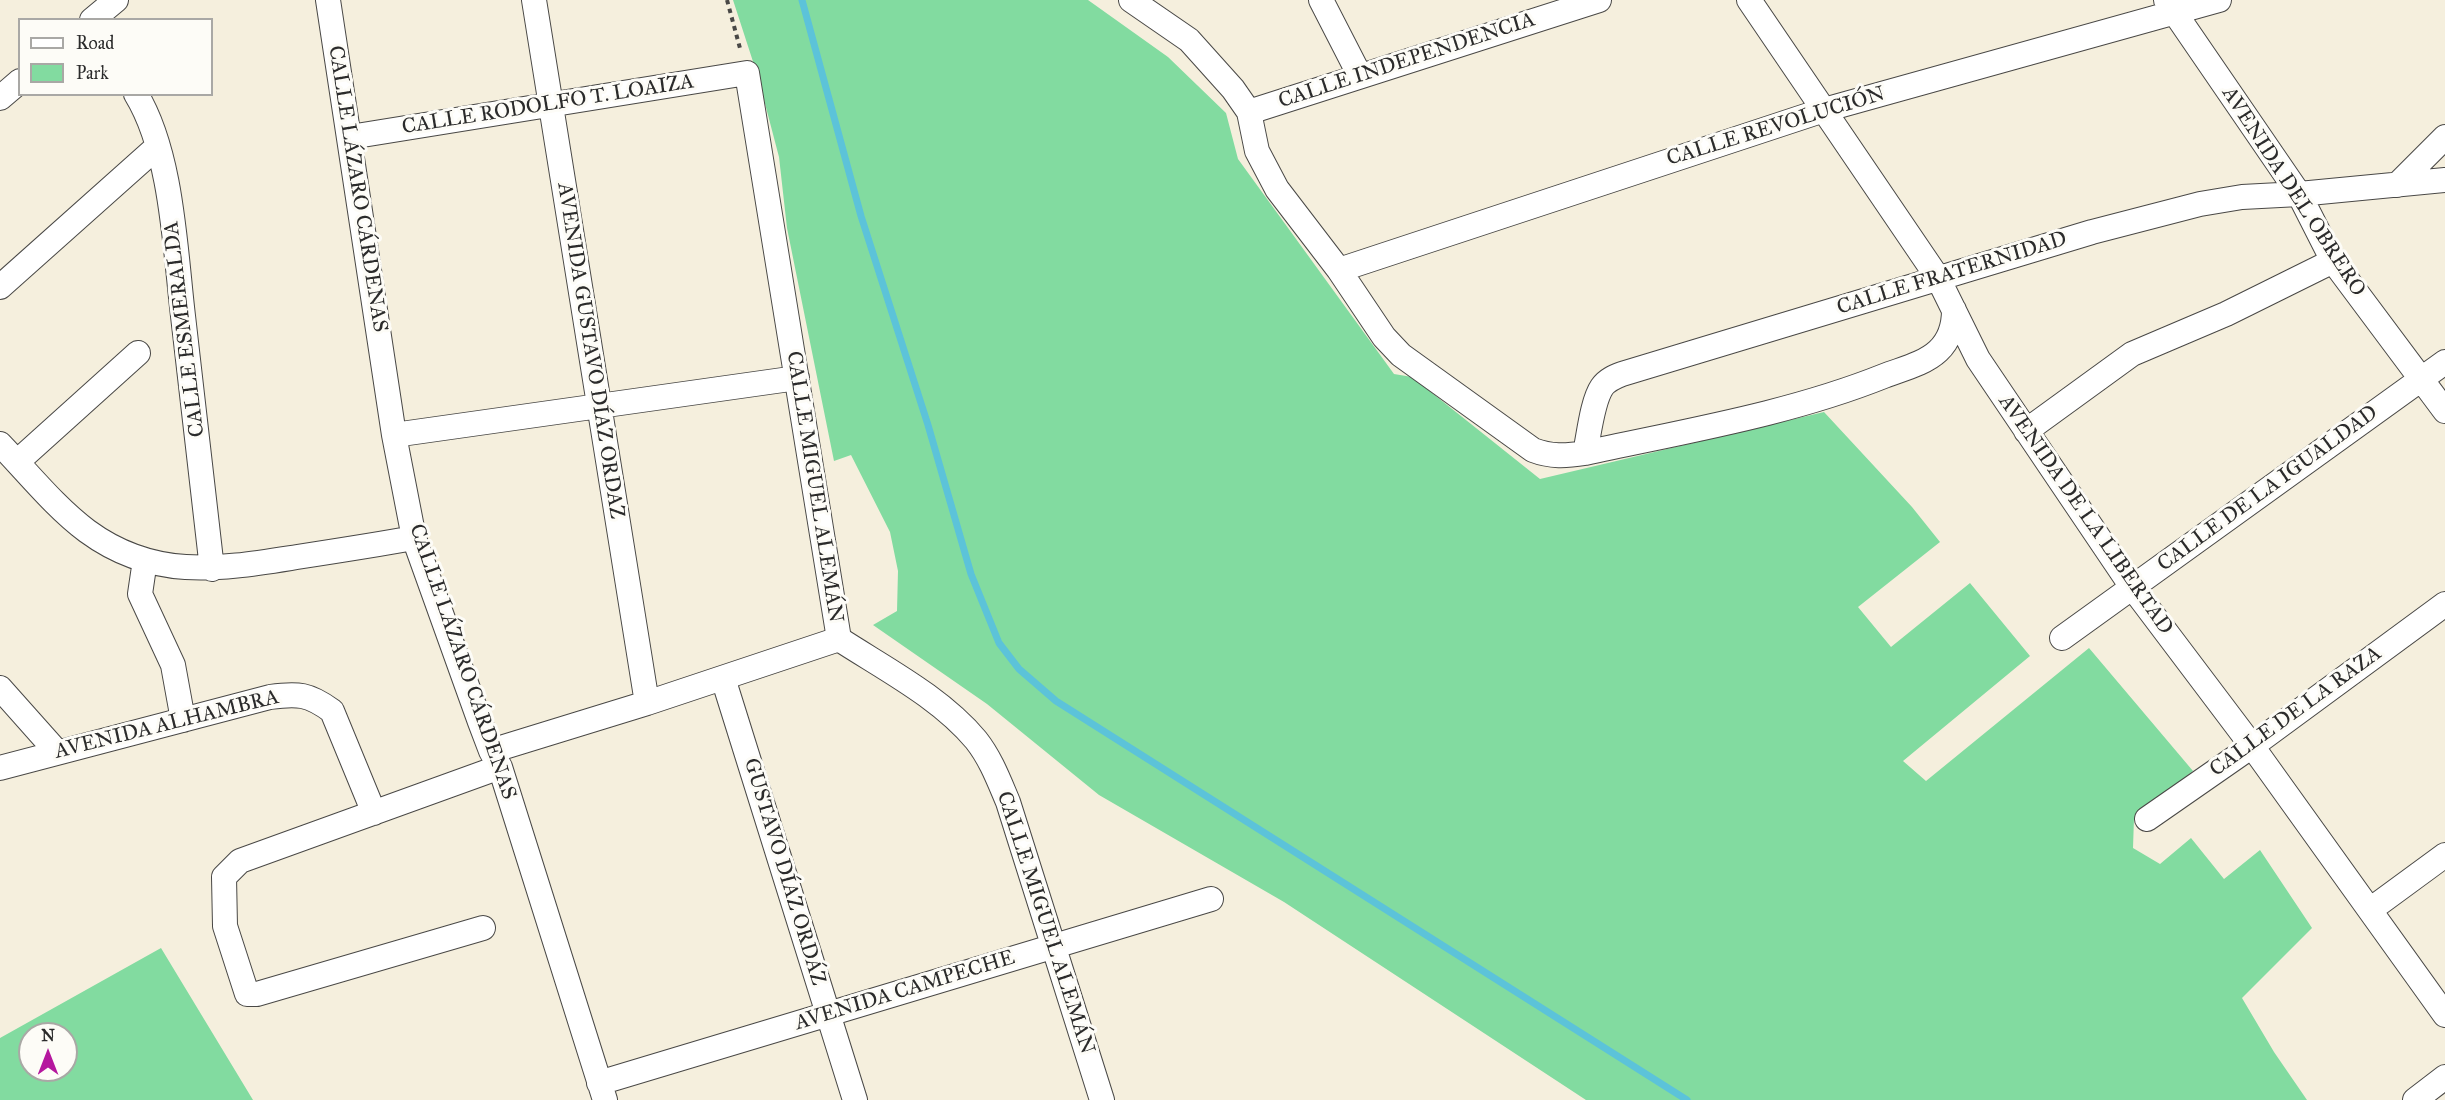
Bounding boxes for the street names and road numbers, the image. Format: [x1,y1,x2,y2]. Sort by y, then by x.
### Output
street label: CALLE INDEPENDENCIA [1275,8,1539,114]
street label: CALLE LÁZARO CÁRDENAS [322,44,392,334]
street label: CALLE RODOLFO T. LOAIZA [400,69,696,141]
street label: CALLE REVOLUCIÓN [1664,82,1888,172]
street label: AVENIDA DEL OBRERO [2216,82,2370,302]
street label: AVENIDA GUSTAVO DÍAZ ORDAZ [551,181,629,521]
street label: CALLE ESMERALDA [159,219,211,439]
street label: CALLE FRATERNIDAD [1834,227,2070,321]
street label: CALLE MIGUEL ALEMÁN [780,349,848,625]
street label: AVENIDA DE LA LIBERTAD [1992,390,2178,640]
street label: CALLE DE LA IGUALDAD [2153,401,2383,577]
street label: CALLE LÁZARO CÁRDENAS [403,521,521,803]
street label: CALLE DE LA RAZA [2205,641,2387,783]
street label: AVENIDA ALHAMBRA [52,685,282,765]
street label: GUSTAVO DÍAZ ORDÁZ [737,755,831,989]
street label: CALLE MIGUEL ALEMÁN [991,788,1099,1058]
street label: AVENIDA CAMPECHE [792,946,1018,1036]

